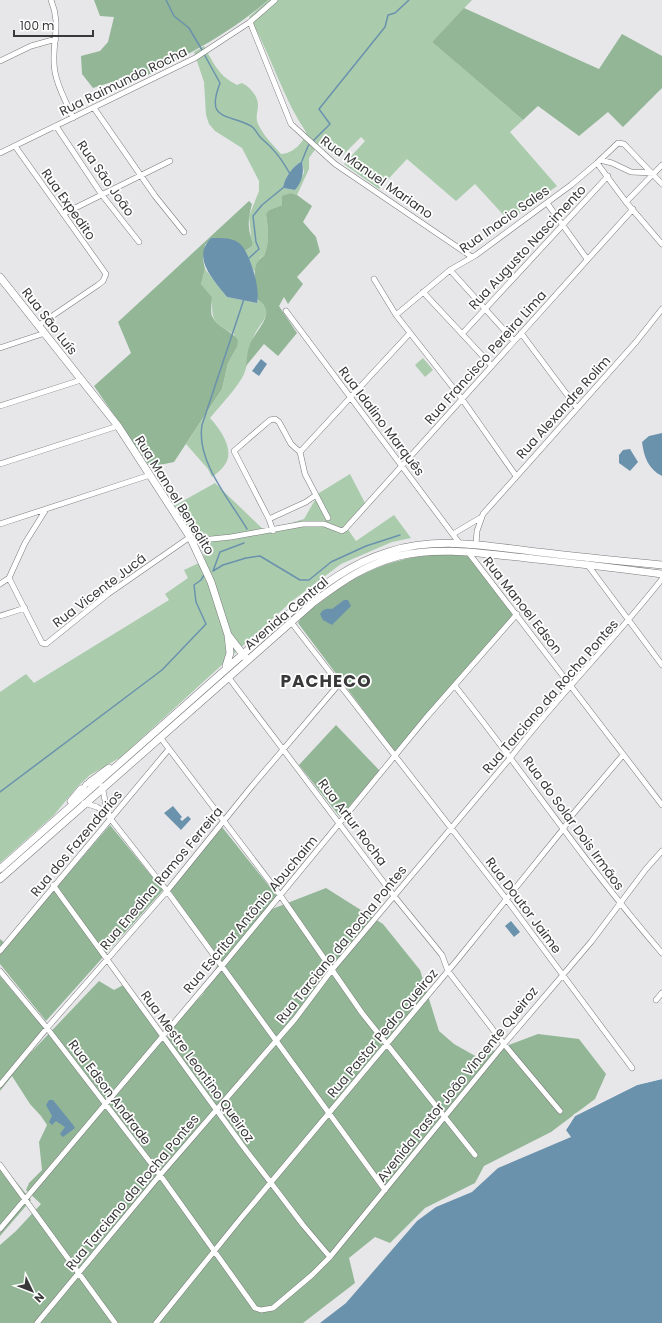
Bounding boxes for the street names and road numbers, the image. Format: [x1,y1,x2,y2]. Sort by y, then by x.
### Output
street label: Rua Raimundo Rocha [56,42,190,121]
street label: Rua Manuel Mariano [317,131,437,223]
street label: Rua São João [72,136,139,220]
street label: Rua Expedito [37,165,100,244]
street label: Rua Inacio Sales [455,181,553,258]
street label: Rua Augusto Nascimento [464,181,590,314]
street label: Rua São Luís [17,284,82,359]
street label: Rua Francisco Pereira Lima [420,286,551,428]
street label: Rua Alexandre Rolim [512,352,615,463]
street label: Rua Idalino Marquês [334,363,429,480]
street label: Rua Manoel Benedito [130,432,219,559]
street label: Rua Vicente Jucá [48,549,150,632]
street label: Rua Manoel Edson [479,553,567,658]
street label: Avenida Central [240,572,333,654]
street label: Rua Tarciano da Rocha Pontes [478,615,623,778]
street label: Rua do Solar Dois Irmãos [518,752,629,894]
street label: Rua Artur Rocha [314,775,392,870]
street label: Rua dos Fazendarios [26,786,127,901]
street label: Rua Enedina Ramos Ferreira [96,803,227,954]
street label: Rua Escritor Antônio Abuchaim [179,832,322,997]
street label: Rua Doutor Jaime [481,853,566,957]
street label: Rua Tarciano da Rocha Pontes [272,861,411,1027]
street label: Rua Pastor Pedro Queiroz [323,965,442,1102]
street label: Avenida Pastor João Vincente Queiroz [372,982,542,1186]
street label: Rua Mestre Leontino Queiroz [136,987,259,1146]
street label: Rua Edson Andrade [64,1036,155,1149]
street label: Rua Tarciano da Rocha Pontes [61,1110,204,1275]

